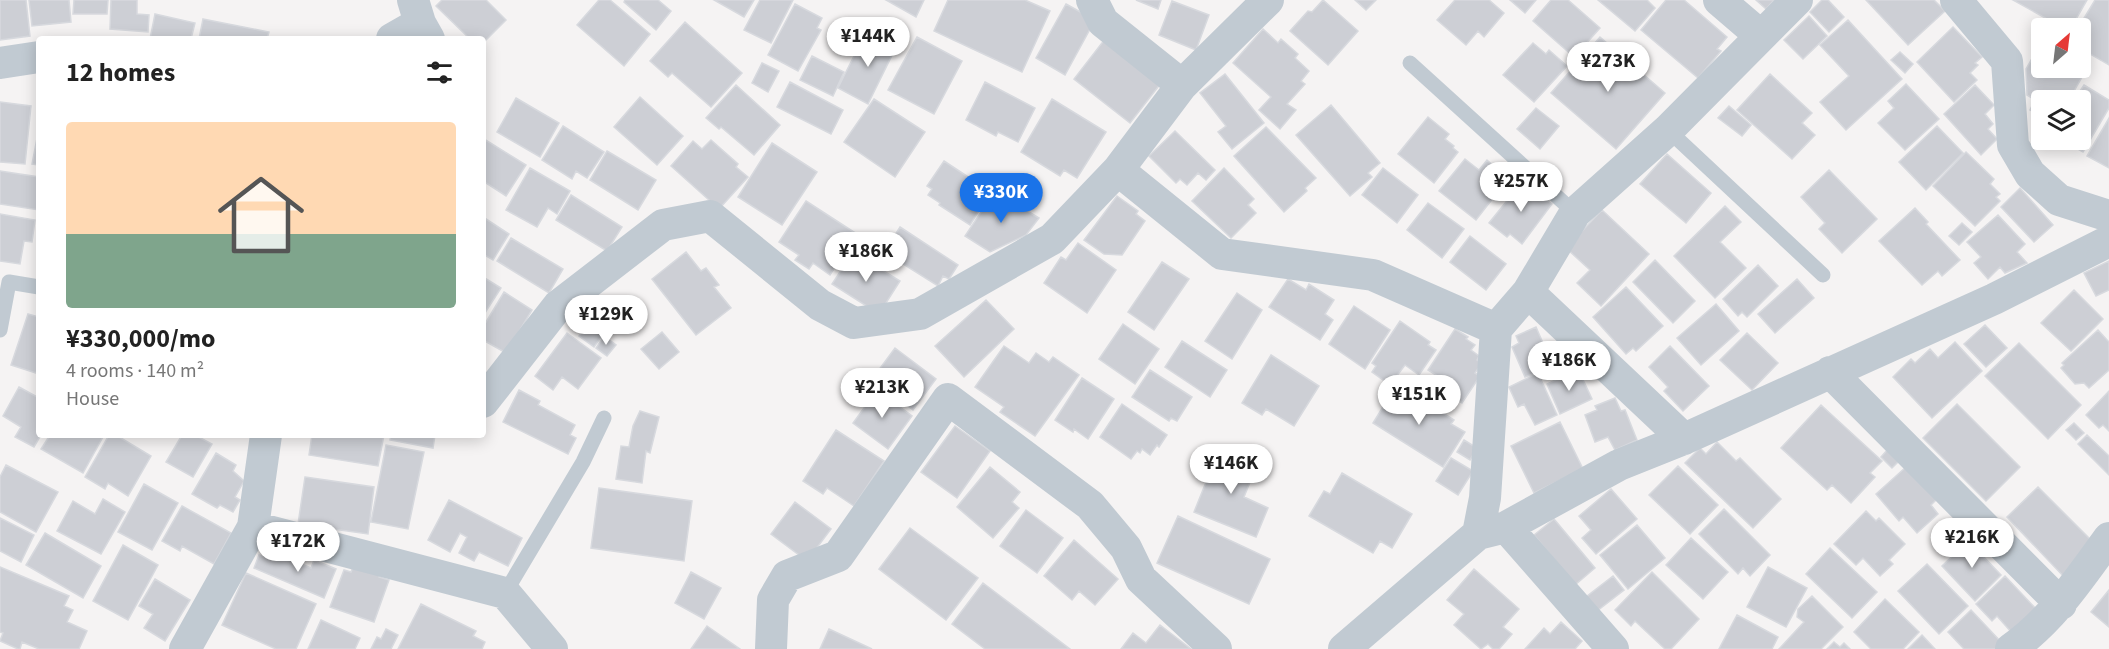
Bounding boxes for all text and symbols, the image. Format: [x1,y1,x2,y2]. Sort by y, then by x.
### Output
pin: ¥144K [826,17,910,68]
north arrow [2031,18,2091,78]
map controls [2031,18,2091,150]
text: ¥144K [841,22,895,50]
pin: ¥273K [1566,42,1650,93]
text: ¥273K [1581,47,1635,75]
text: 12 homes [66,54,175,91]
icon: filters [423,56,456,89]
button: layers [2031,90,2091,150]
icon: home [207,161,315,269]
pin: ¥257K [1479,162,1563,213]
text: ¥257K [1494,167,1548,195]
pin: ¥330K [959,173,1043,224]
text: ¥330K [974,178,1028,206]
pin: ¥186K [824,232,908,283]
text: ¥186K [839,237,893,265]
pin: ¥129K [564,295,648,346]
text: ¥129K [579,300,633,328]
text: ¥330,000/mo [66,320,215,357]
pin: ¥186K [1527,341,1611,392]
text: ¥186K [1542,346,1596,374]
text: 4 rooms · 140 m² [66,357,204,385]
pin: ¥213K [840,368,924,419]
text: ¥213K [855,373,909,401]
pin: ¥151K [1377,375,1461,426]
text: ¥151K [1392,380,1446,408]
text: House [66,385,119,413]
pin: ¥146K [1189,444,1273,495]
text: ¥146K [1204,449,1258,477]
pin: ¥216K [1930,518,2014,569]
pin: ¥172K [256,522,340,573]
text: ¥216K [1945,523,1999,551]
text: ¥172K [271,527,325,555]

